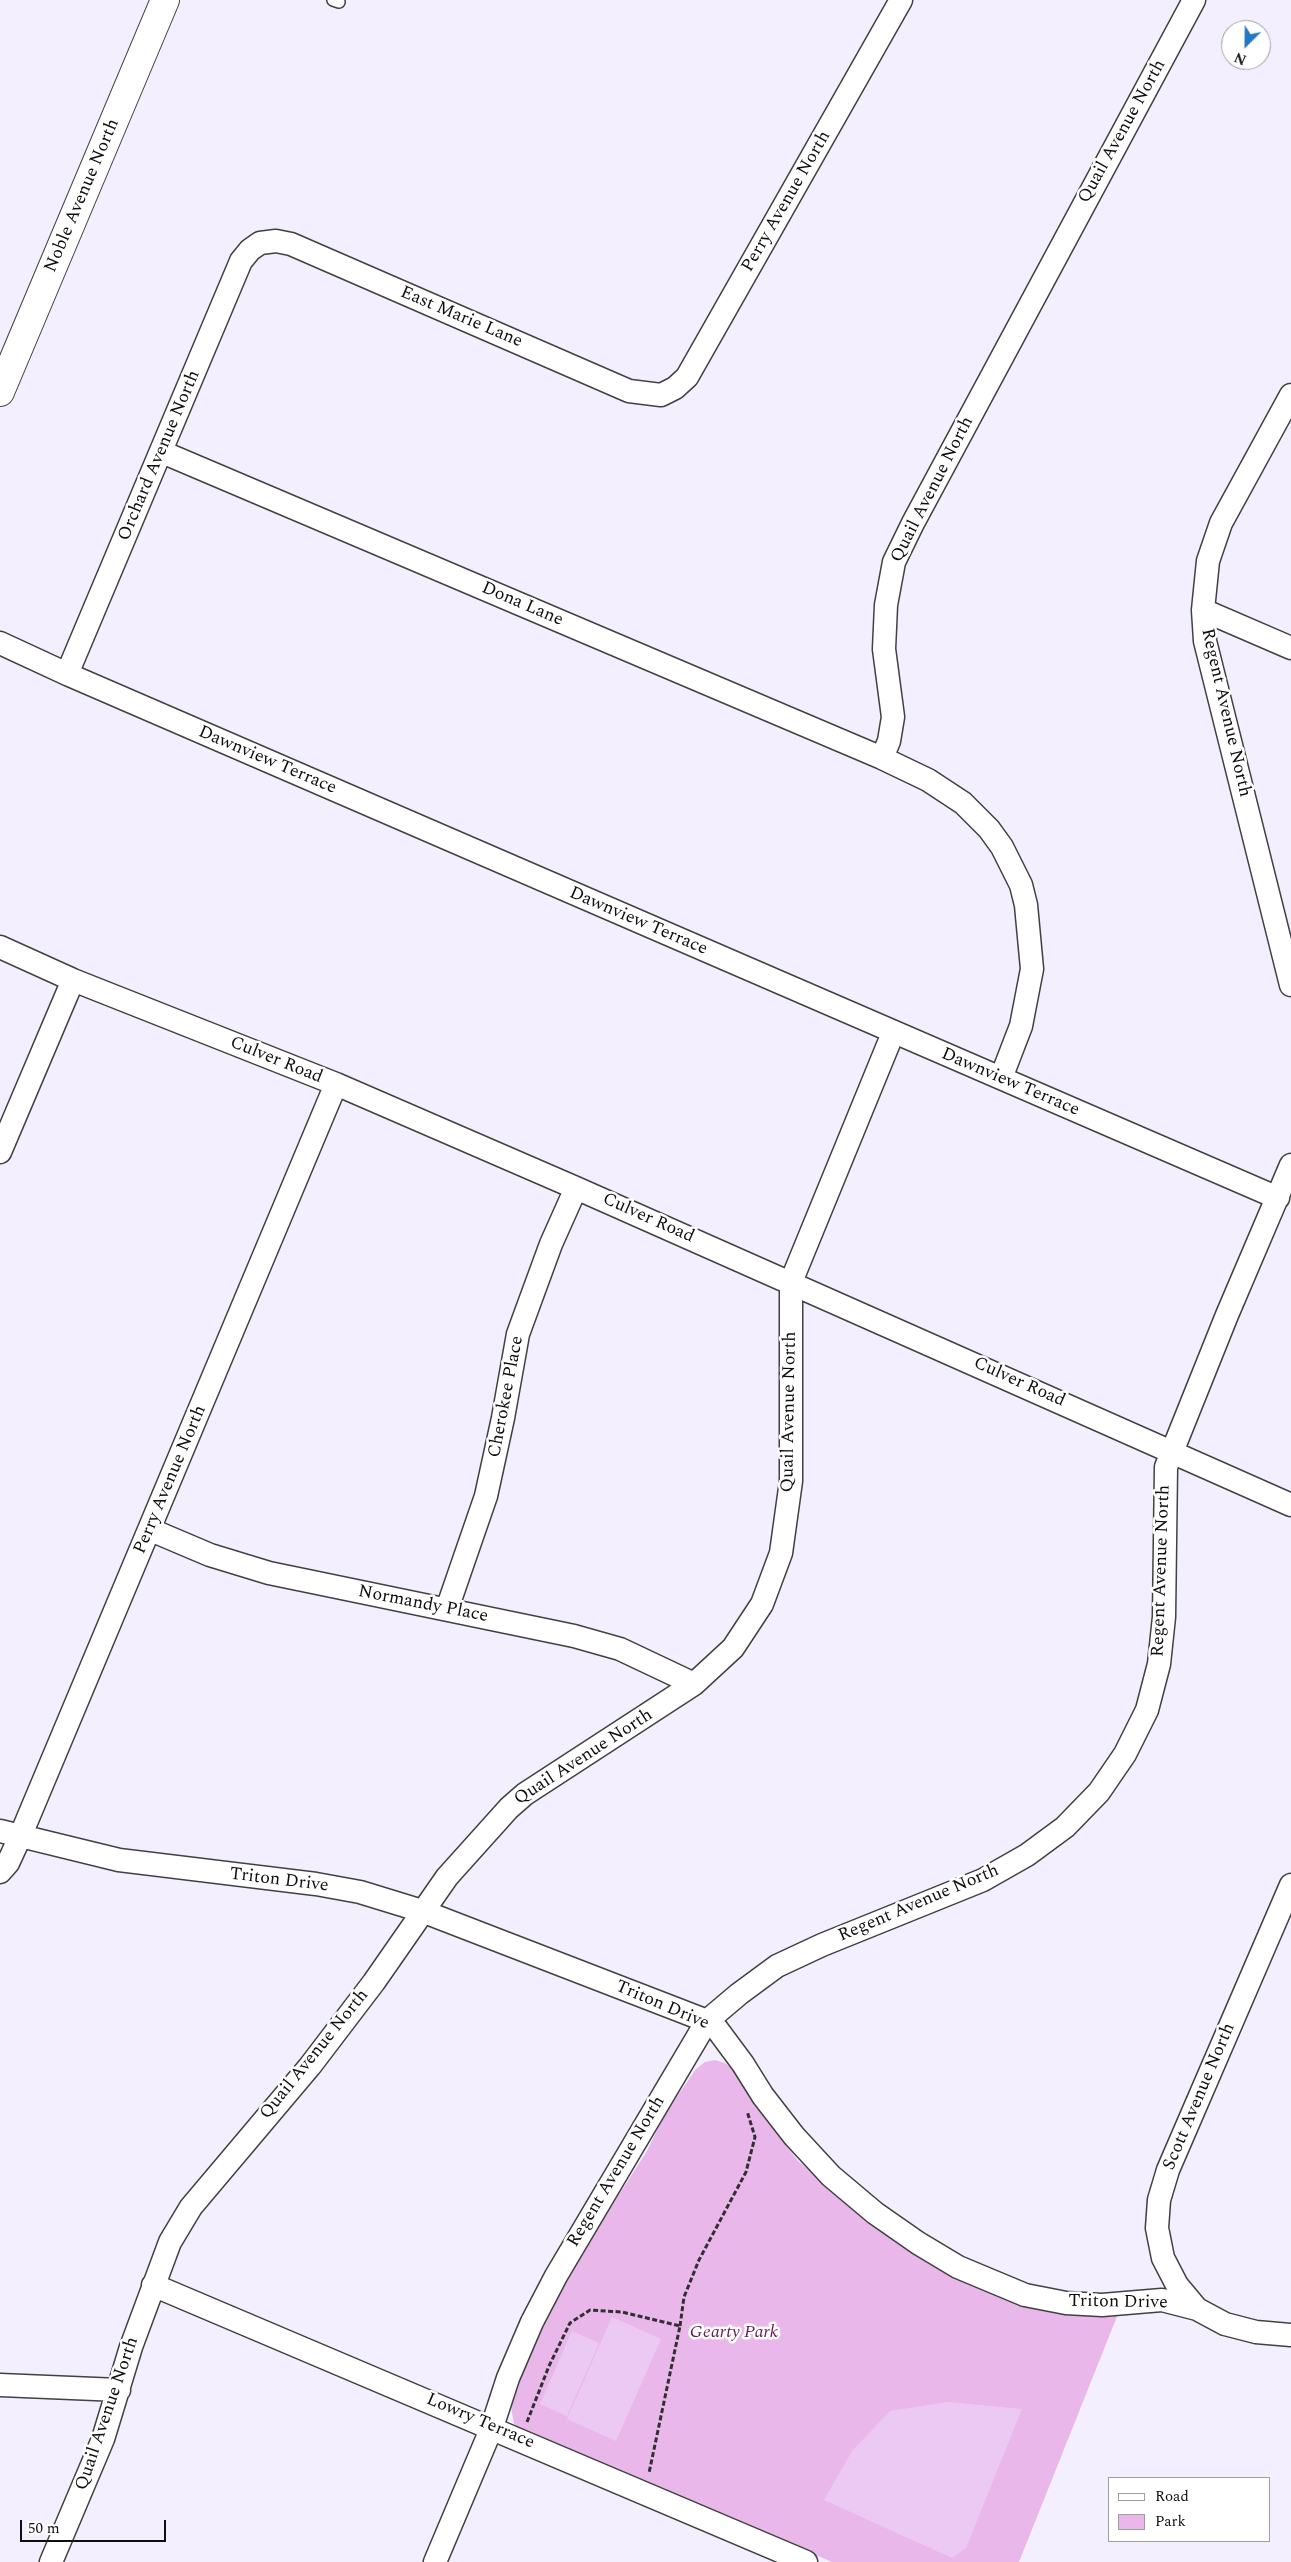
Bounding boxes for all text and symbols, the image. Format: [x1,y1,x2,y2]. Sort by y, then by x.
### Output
north arrow [1221,20,1271,70]
text: N [1231,46,1250,70]
street label: Quail Avenue North [1075,56,1171,208]
street label: Noble Avenue North [41,116,125,276]
street label: Perry Avenue North [738,128,836,276]
street label: East Marie Lane [397,283,525,353]
street label: Orchard Avenue North [114,367,206,545]
street label: Quail Avenue North [887,413,979,567]
street label: Dona Lane [478,578,566,632]
street label: Regent Avenue North [1195,627,1255,799]
street label: Dawnview Terrace [195,722,339,800]
street label: Dawnview Terrace [566,883,710,961]
street label: Culver Road [227,1033,325,1089]
street label: Dawnview Terrace [938,1044,1082,1122]
street label: Culver Road [599,1189,697,1249]
street label: Quail Avenue North [778,1331,802,1493]
street label: Cherokee Place [485,1334,529,1460]
street label: Culver Road [970,1353,1068,1413]
street label: Perry Avenue North [130,1402,212,1558]
street label: Regent Avenue North [1148,1485,1176,1657]
street label: Normandy Place [356,1582,490,1628]
street label: Quail Avenue North [511,1705,657,1811]
street label: Regent Avenue North [835,1860,1003,1948]
street label: Triton Drive [228,1864,330,1898]
street label: Triton Drive [612,1977,712,2035]
street label: Quail Avenue North [256,1986,374,2124]
street label: Scott Avenue North [1159,2020,1241,2174]
street label: Regent Avenue North [563,2093,671,2251]
street label: Triton Drive [1068,2291,1168,2315]
park label: Gearty Park [690,2322,778,2344]
street label: Quail Avenue North [72,2334,144,2494]
street label: Lowry Terrace [423,2389,537,2455]
legend [1108,2477,1271,2542]
text: Road [1155,2485,1189,2508]
scale bar [22,2510,169,2542]
text: Park [1155,2510,1186,2533]
text: 50 m [28,2517,60,2540]

